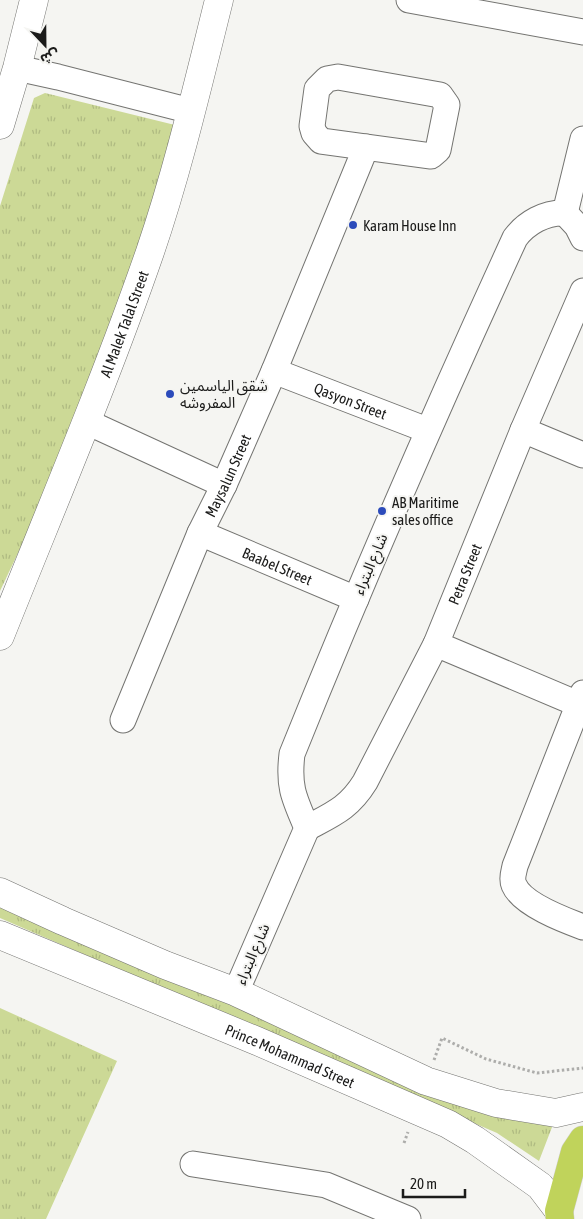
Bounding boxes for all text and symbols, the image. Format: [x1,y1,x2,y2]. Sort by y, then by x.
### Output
north arrow [20,20,70,70]
text: ش [38,46,62,68]
place label: Karam House Inn [363,217,457,234]
marker: Karam House Inn [347,219,359,231]
street label: Al Malek Talal Street [96,268,151,379]
place label: شقق الياسمين المفروشه [180,377,268,412]
street label: Qasyon Street [312,379,389,422]
marker: شقق الياسمين المفروشه [164,388,176,400]
street label: Maysalun Street [201,432,254,520]
place label: AB Maritime sales office [392,494,459,528]
marker: AB Maritime sales office [376,505,388,517]
street label: شارع البتراء [350,531,394,599]
street label: Petra Street [444,541,484,607]
street label: Baabel Street [240,543,315,588]
street label: شارع البتراء [232,921,276,989]
street label: Prince Mohammad Street [223,1020,357,1091]
scale bar [403,1166,466,1198]
text: 20 m [410,1175,437,1192]

